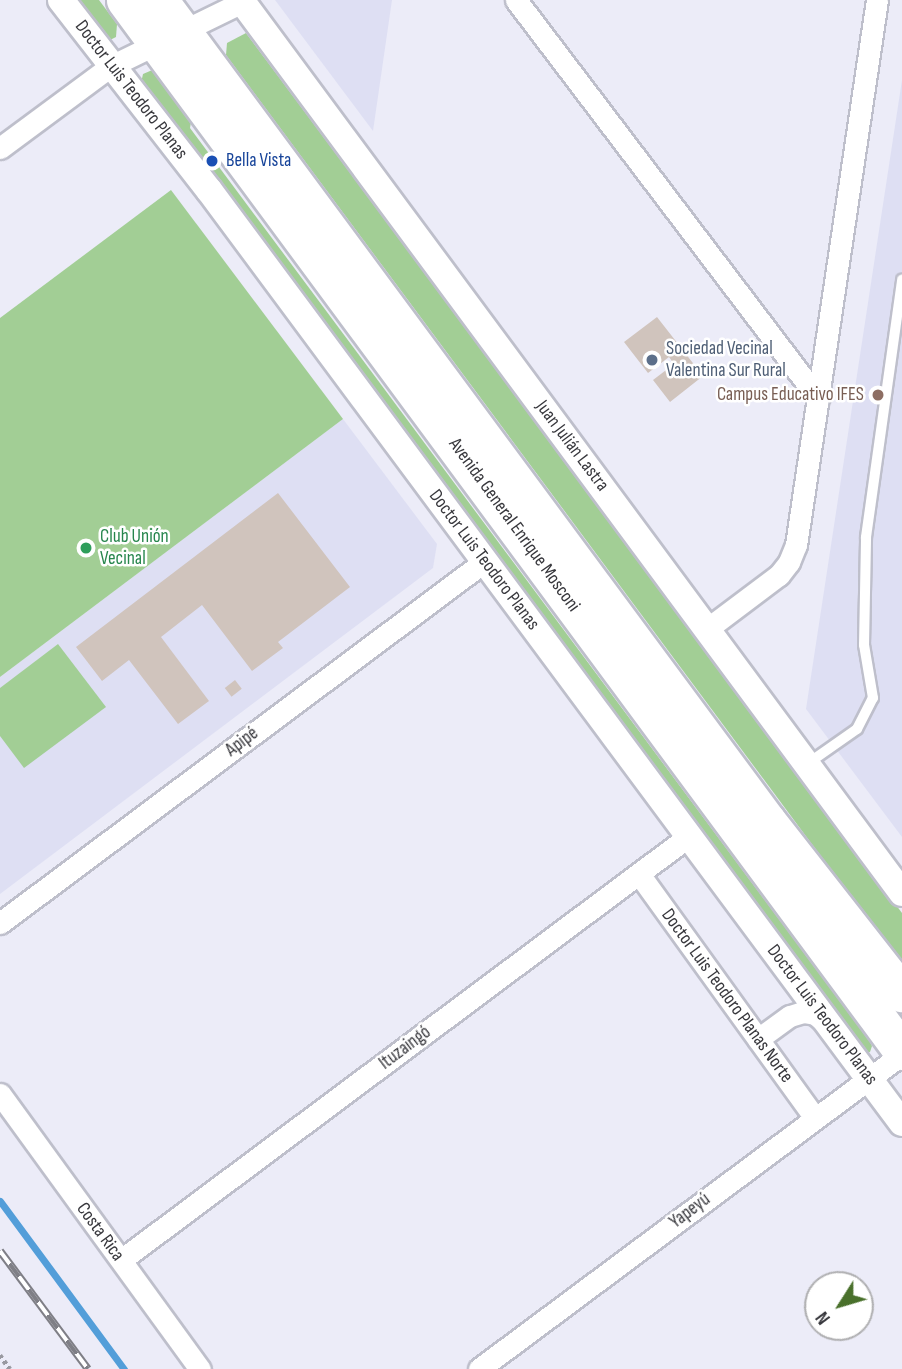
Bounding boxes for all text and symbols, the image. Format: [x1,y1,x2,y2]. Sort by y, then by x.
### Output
street label: Doctor Luis Teodoro Planas [70,16,192,164]
place label: Bella Vista [226,150,291,172]
marker: Bella Vista [204,153,220,169]
place label: Sociedad Vecinal Valentina Sur Rural [666,338,786,382]
marker: Sociedad Vecinal Valentina Sur Rural [644,352,660,368]
place label: Campus Educativo IFES [717,384,864,406]
marker: Campus Educativo IFES [870,387,886,403]
street label: Juan Julián Lastra [531,396,613,496]
street label: Avenida General Enrique Mosconi [443,434,585,616]
street label: Doctor Luis Teodoro Planas [424,485,544,635]
place label: Club Unión Vecinal [100,526,169,570]
marker: Club Unión Vecinal [78,540,94,556]
street label: Apipé [221,722,263,762]
street label: Doctor Luis Teodoro Planas Norte [656,905,798,1087]
street label: Doctor Luis Teodoro Planas [762,940,882,1090]
street label: Ituzaingó [375,1021,435,1075]
street label: Yapeyú [665,1188,715,1234]
street label: Costa Rica [71,1198,129,1266]
north arrow [804,1271,874,1341]
text: N [811,1307,836,1329]

